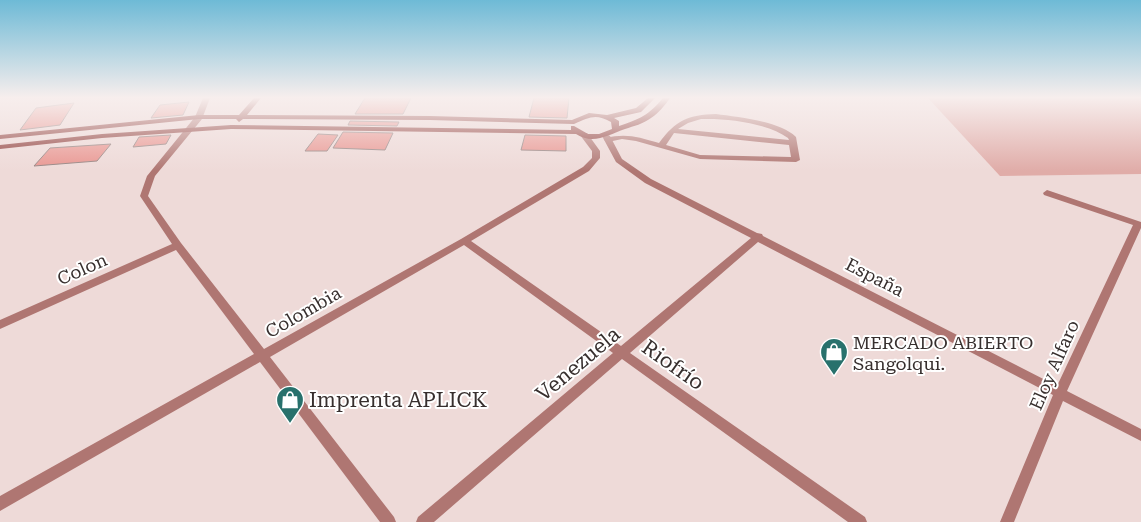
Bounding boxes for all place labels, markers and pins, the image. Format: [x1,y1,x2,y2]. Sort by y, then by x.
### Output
place label: MERCADO ABIERTO Sangolqui. [853,332,1033,374]
shop icon: MERCADO ABIERTO Sangolqui. [819,337,849,376]
shop icon: Imprenta APLICK [275,385,305,424]
place label: Imprenta APLICK [309,388,487,412]

